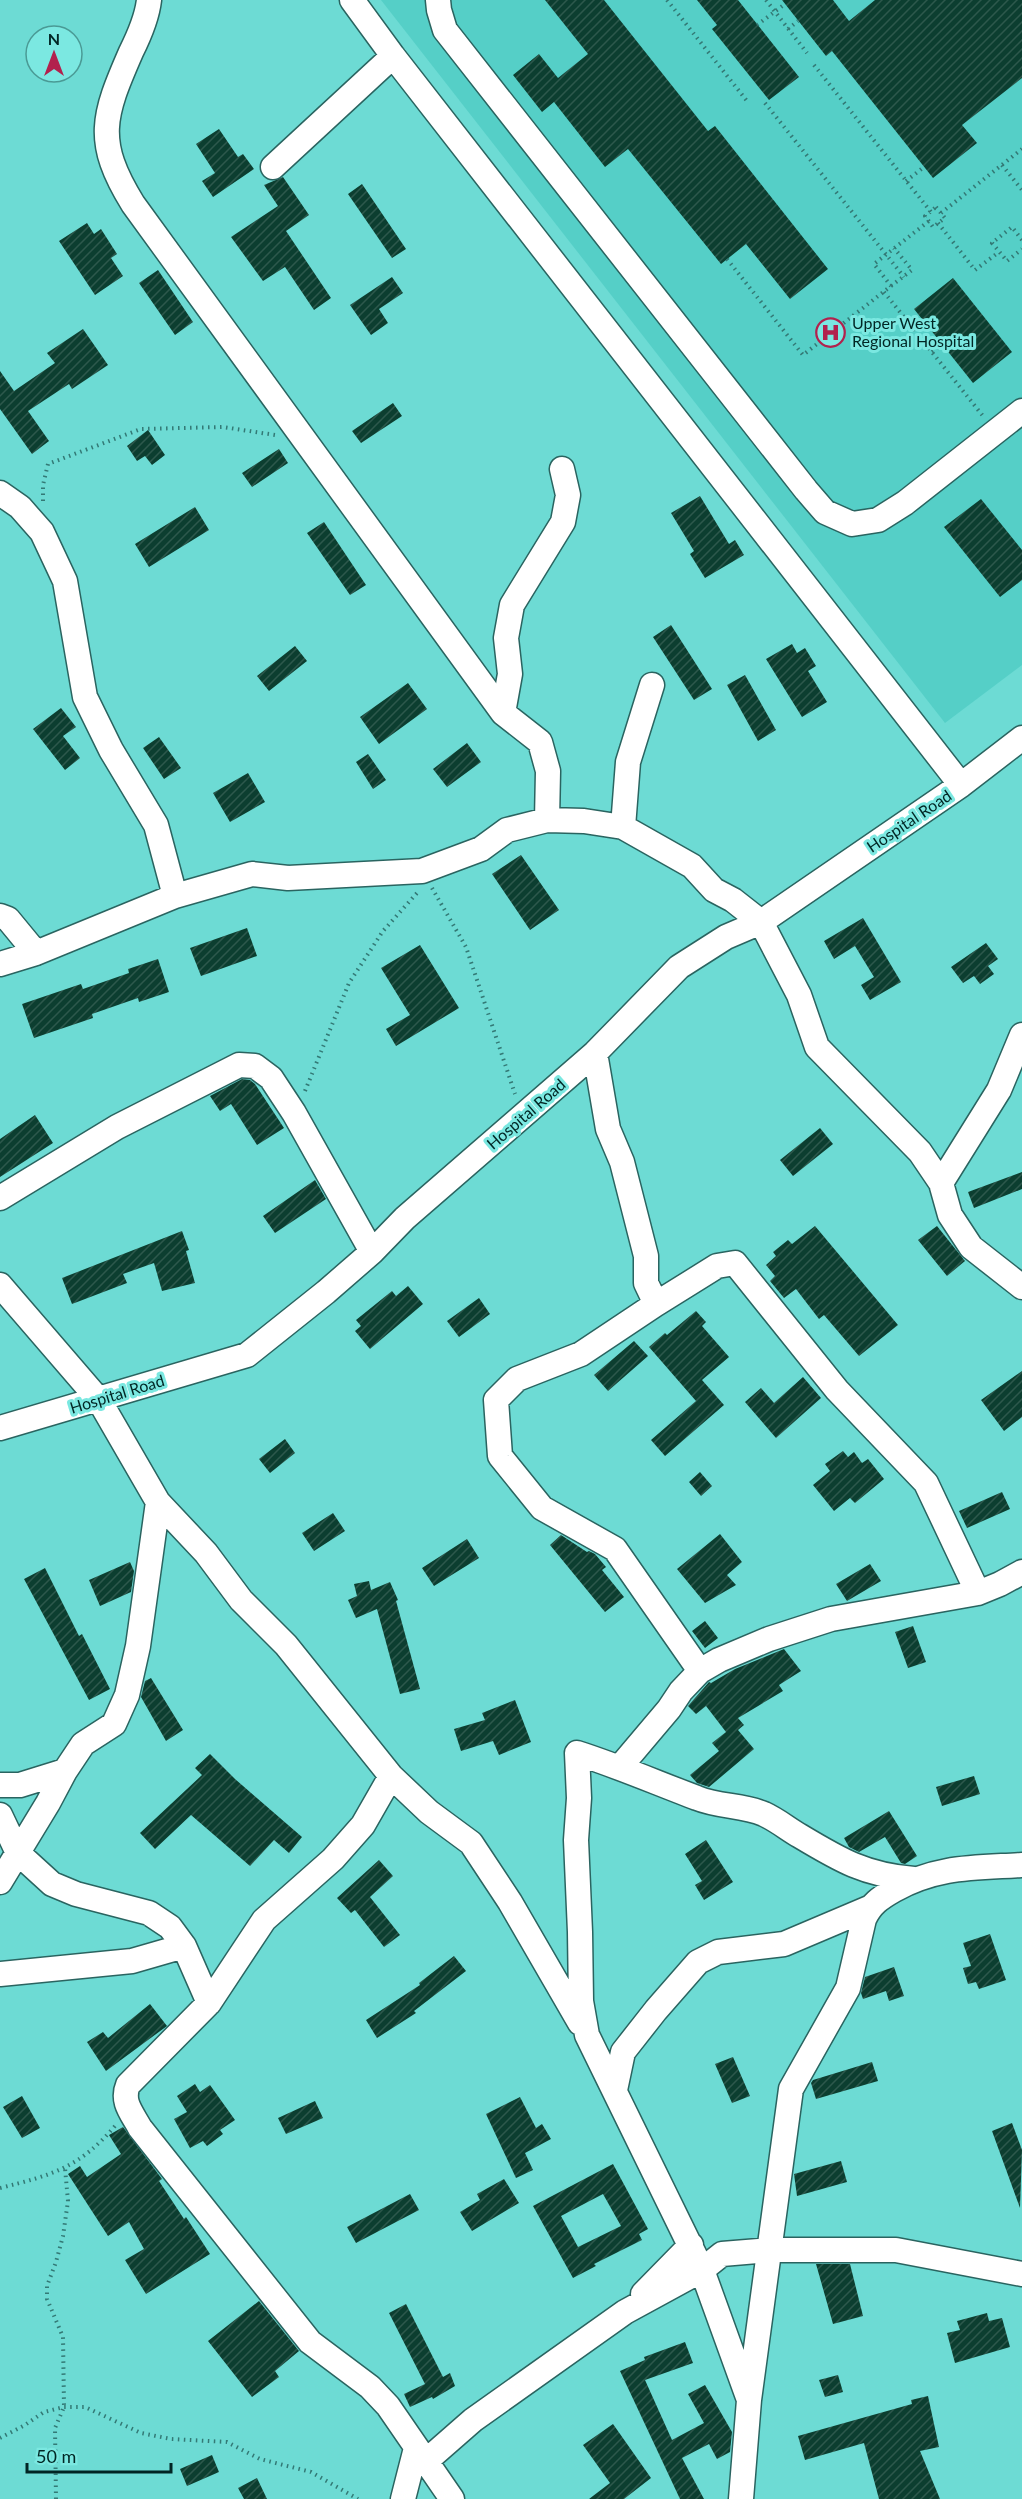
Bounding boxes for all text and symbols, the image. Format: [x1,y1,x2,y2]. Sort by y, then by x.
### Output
north arrow [24,24,84,84]
text: N [48,29,60,48]
place label: Upper West Regional Hospital [852,313,974,350]
hospital icon: Upper West Regional Hospital [815,316,847,348]
street label: Hospital Road [863,785,955,856]
street label: Hospital Road [483,1074,569,1153]
street label: Hospital Road [67,1370,166,1417]
scale bar [27,2436,171,2474]
text: 50 m [36,2445,76,2467]

